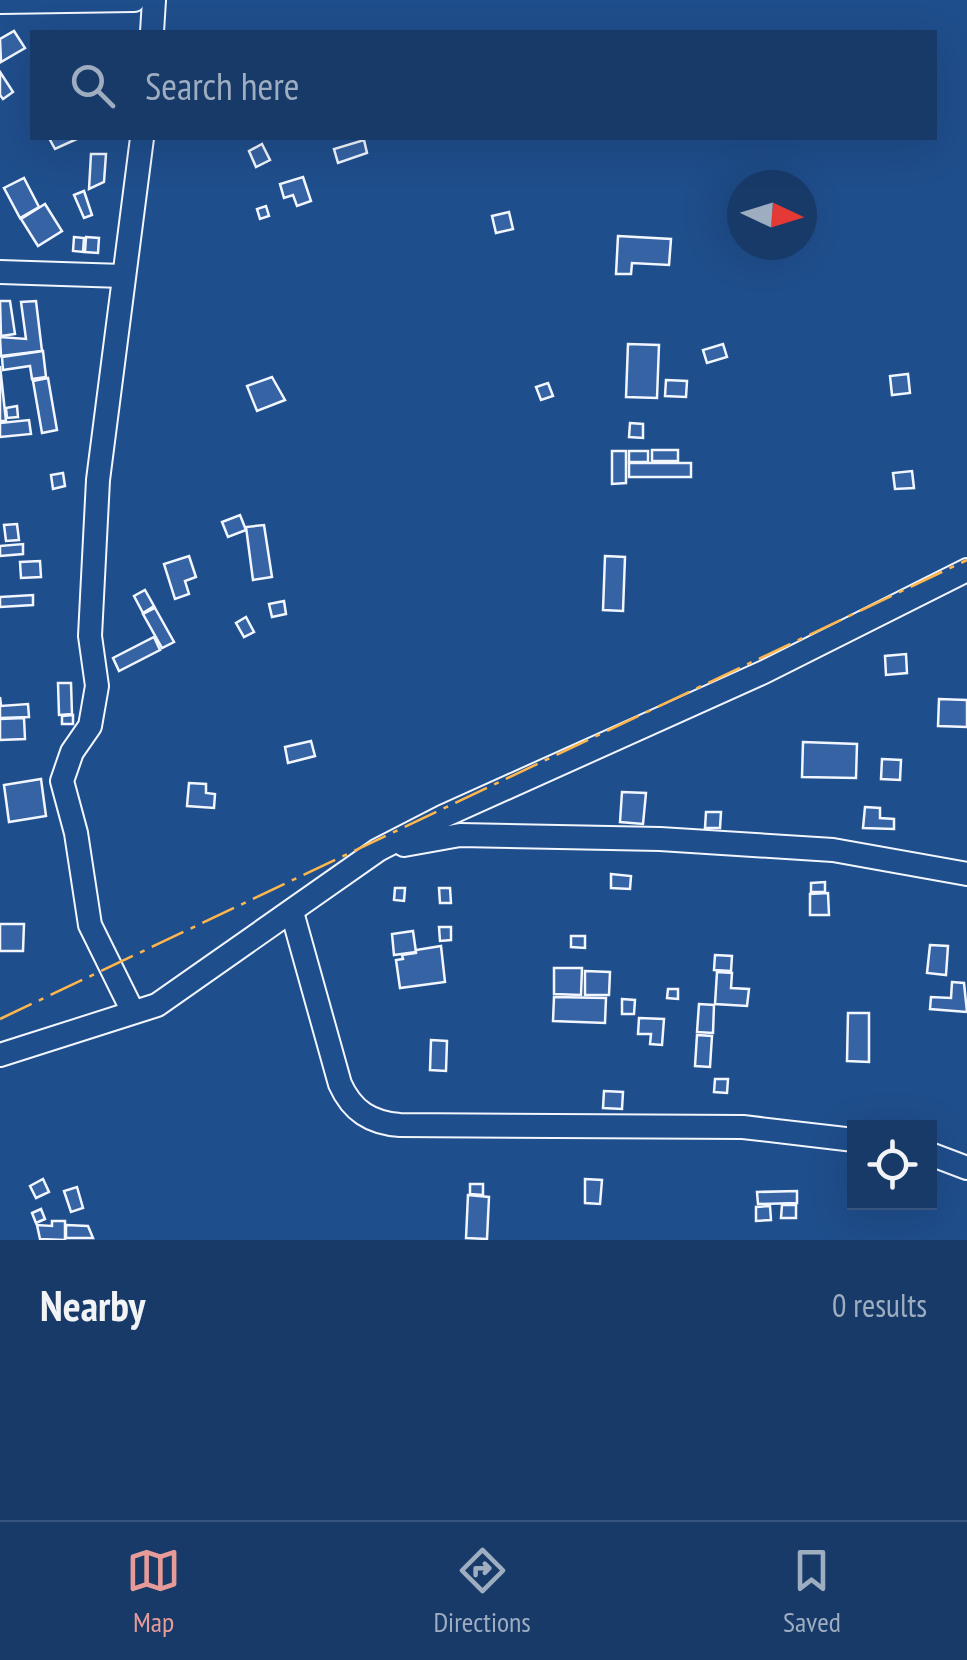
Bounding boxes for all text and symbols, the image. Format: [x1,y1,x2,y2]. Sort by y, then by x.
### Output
search box [30,30,937,140]
icon: search [65,58,120,113]
text: Search here [145,61,299,110]
north arrow [727,170,817,260]
map controls [847,1120,937,1210]
button: locate [847,1120,937,1210]
text: Nearby [40,1278,145,1333]
text: 0 results [832,1284,927,1326]
tab: Map [126,1543,181,1640]
tab: Directions [433,1543,531,1640]
tab: Saved [783,1543,841,1640]

